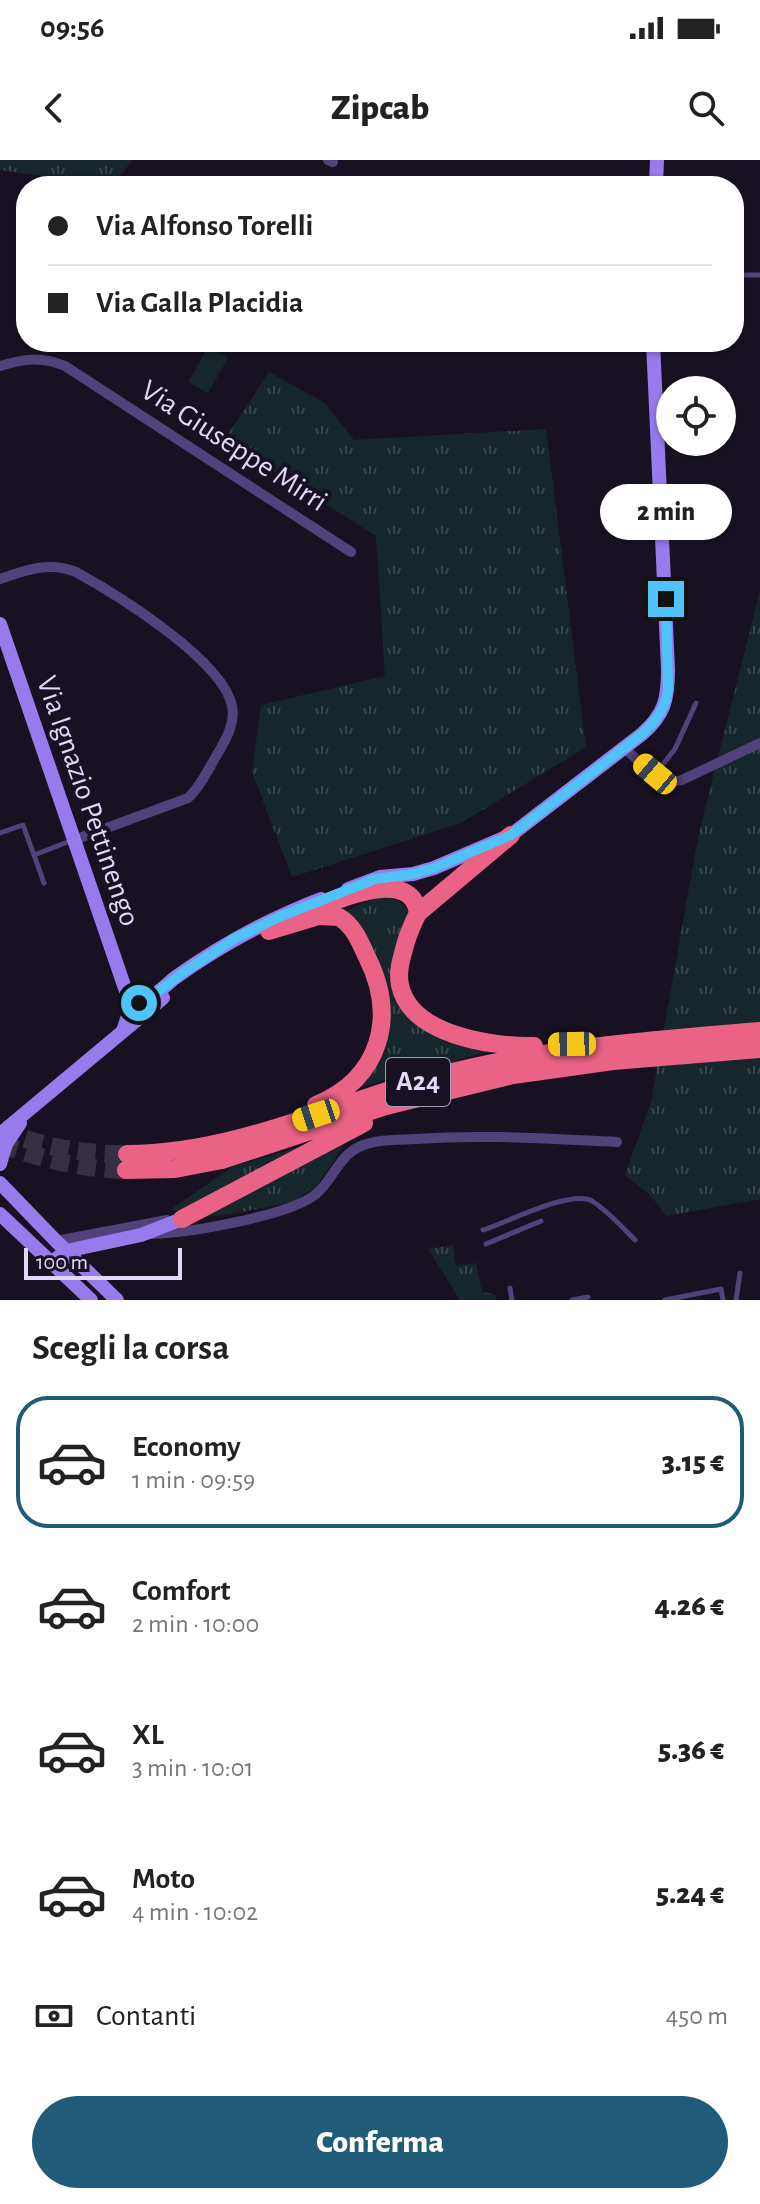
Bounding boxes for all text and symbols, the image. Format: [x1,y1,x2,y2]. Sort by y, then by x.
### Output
text: 09:56 [40,13,104,43]
icon: back [32,86,76,130]
icon: search [684,86,728,130]
text: Zipcab [331,90,429,126]
text: Via Alfonso Torelli [96,211,313,241]
text: Via Galla Placidia [96,288,304,318]
street label: Via Giuseppe Mirri [136,375,332,517]
map controls [656,376,736,456]
button: locate [656,376,736,456]
callout: 2 min [600,483,732,539]
text: 2 min [637,499,695,525]
route end [648,581,684,617]
street label: Via Ignazio Pettinengo [31,672,145,930]
car [629,749,681,799]
route start [121,985,157,1021]
car [548,1032,596,1056]
road number: A24 [386,1058,450,1106]
car [289,1096,343,1134]
scale bar [24,1244,182,1280]
text: 100 m [36,1251,88,1273]
text: Scegli la corsa [32,1330,229,1366]
icon: car [36,1426,108,1498]
text: Economy [132,1432,241,1462]
text: 3.15 € [662,1447,724,1477]
text: 1 min · 09:59 [132,1467,255,1493]
icon: car [36,1570,108,1642]
text: Comfort [132,1576,231,1606]
text: 4.26 € [655,1591,724,1621]
text: 2 min · 10:00 [132,1611,259,1637]
icon: car [36,1714,108,1786]
text: XL [132,1720,164,1750]
text: 5.36 € [658,1735,724,1765]
text: 3 min · 10:01 [132,1755,253,1781]
icon: car [36,1858,108,1930]
text: Moto [132,1864,195,1894]
text: 5.24 € [656,1879,724,1909]
text: 4 min · 10:02 [132,1899,258,1925]
icon: cash [32,1994,76,2038]
text: Contanti [96,2001,196,2031]
text: 450 m [666,2003,728,2029]
button: Conferma [32,2096,728,2188]

